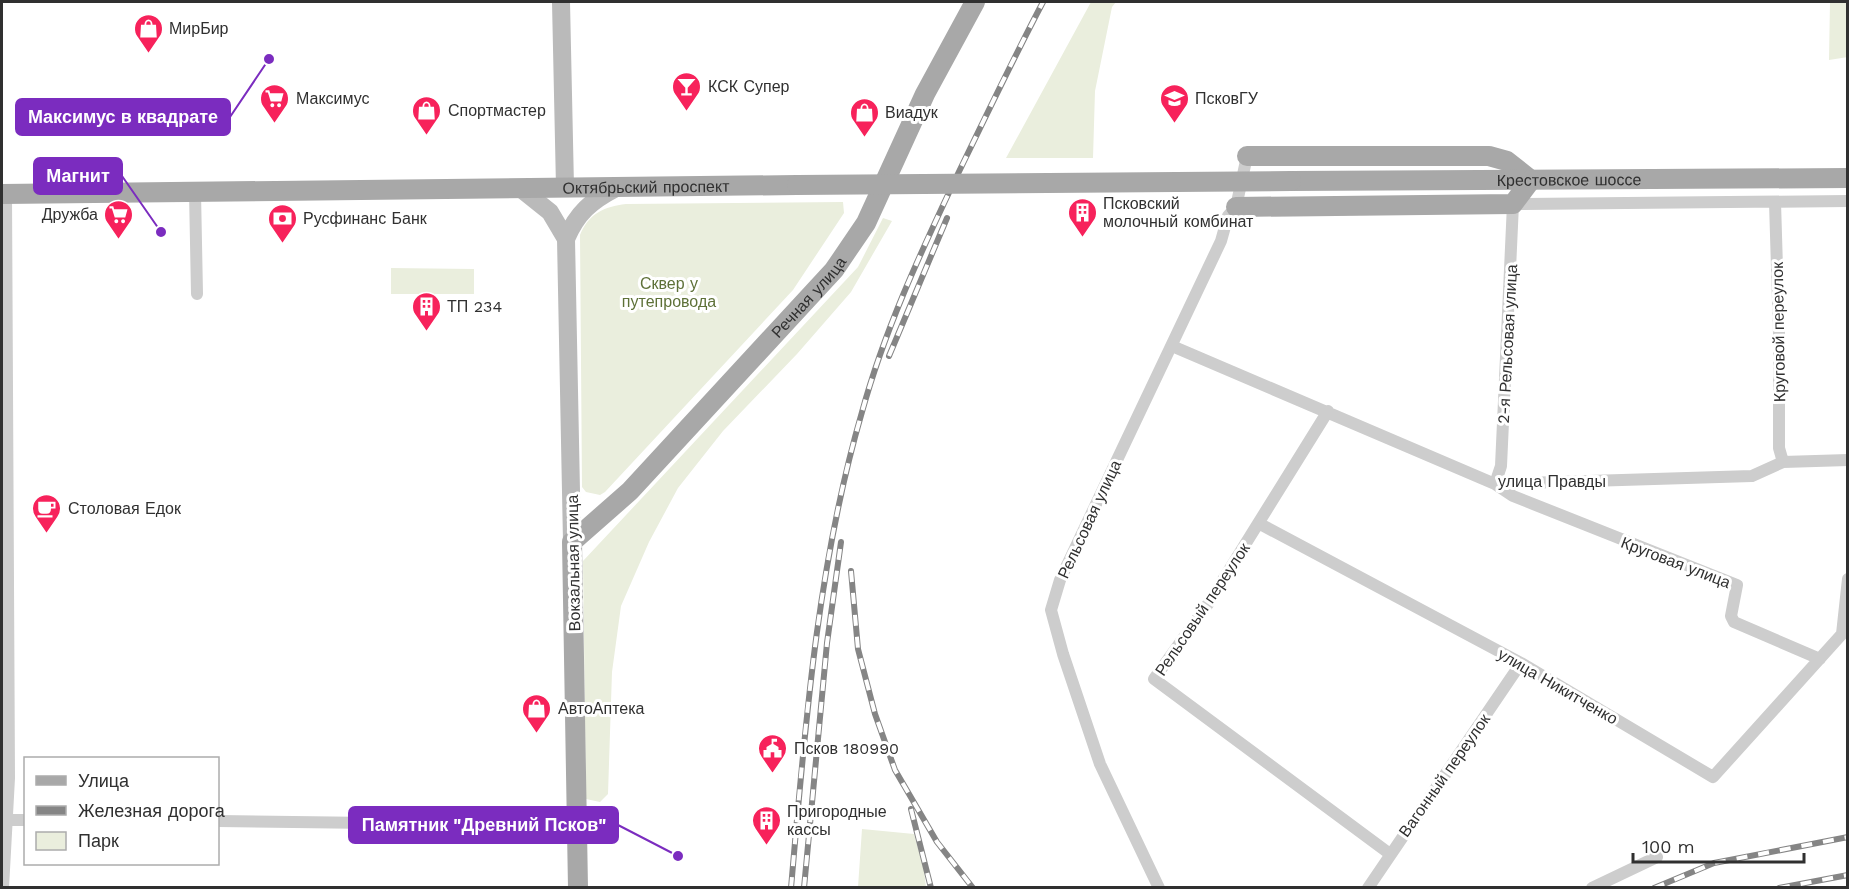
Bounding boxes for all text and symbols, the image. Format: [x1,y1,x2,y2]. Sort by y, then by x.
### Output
shop icon: МирБир [132,12,164,54]
place label: МирБир [169,19,229,38]
bar icon: КСК Супер [671,70,703,112]
place label: КСК Супер [708,77,790,96]
supermarket icon: Максимус [259,82,291,124]
school or university icon: ПсковГУ [1158,82,1190,124]
place label: Максимус [296,89,370,108]
place label: ПсковГУ [1195,89,1259,108]
shop icon: Спортмастер [411,94,443,136]
shop icon: Виадук [848,96,880,138]
callout: Максимус в квадрате [16,99,230,135]
place label: Спортмастер [448,101,546,120]
place label: Виадук [885,103,939,122]
text: Максимус в квадрате [28,106,218,127]
callout: Магнит [34,158,122,194]
text: Магнит [46,165,110,186]
street label: Крестовское шоссе [1497,170,1641,190]
street label: Октябрьский проспект [562,177,730,198]
place label: Псковский молочный комбинат [1103,194,1254,231]
building icon: Псковский молочный комбинат [1066,196,1098,238]
supermarket icon: Дружба [103,198,135,240]
bank icon: Русфинанс Банк [266,202,298,244]
place label: Дружба [42,205,98,224]
place label: Русфинанс Банк [303,209,428,228]
street label: Речная улица [767,253,850,342]
street label: Круговой переулок [1768,261,1789,402]
street label: 2-я Рельсовая улица [1494,264,1521,424]
park label: Сквер у путепровода [622,274,716,311]
building icon: ТП 234 [410,290,442,332]
place label: ТП 234 [447,297,502,316]
street label: Рельсовая улица [1054,457,1125,581]
street label: улица Правды [1498,472,1606,491]
cafe icon: Столовая Едок [31,492,63,534]
street label: Вокзальная улица [563,494,584,631]
place label: Столовая Едок [68,499,182,518]
street label: Круговая улица [1618,533,1733,592]
street label: Рельсовый переулок [1151,539,1254,679]
street label: улица Никитченко [1494,644,1621,729]
shop icon: АвтоАптека [521,692,553,734]
place label: АвтоАптека [558,699,645,718]
street label: Вагонный переулок [1395,709,1495,840]
public building icon: Псков 180990 [757,732,789,774]
place label: Псков 180990 [794,739,899,758]
legend [24,757,219,865]
text: Улица [78,770,130,791]
text: Железная дорога [78,800,226,821]
place label: Пригородные кассы [787,802,887,839]
building icon: Пригородные кассы [750,804,782,846]
callout: Памятник "Древний Псков" [349,807,618,843]
text: Памятник "Древний Псков" [362,814,606,835]
scale bar [1633,826,1804,864]
text: Парк [78,830,119,851]
text: 100 m [1642,836,1695,857]

